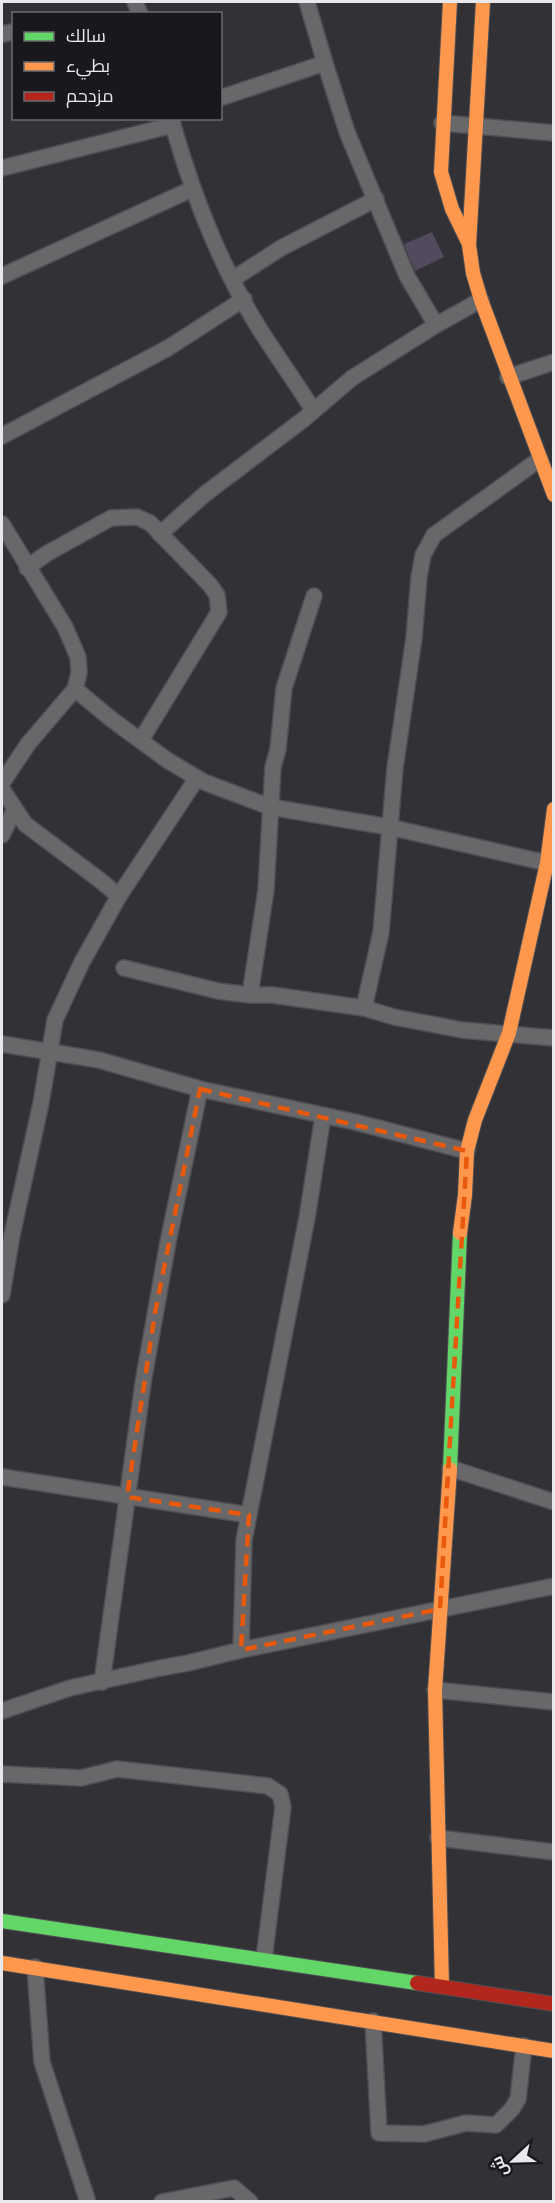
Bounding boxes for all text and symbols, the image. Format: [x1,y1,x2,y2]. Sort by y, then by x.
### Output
legend [12,12,222,120]
text: سالك [66,24,106,47]
text: بطيء [66,54,110,80]
text: مزدحم [66,84,114,108]
north arrow [483,2131,543,2191]
text: ش [486,2153,512,2180]

